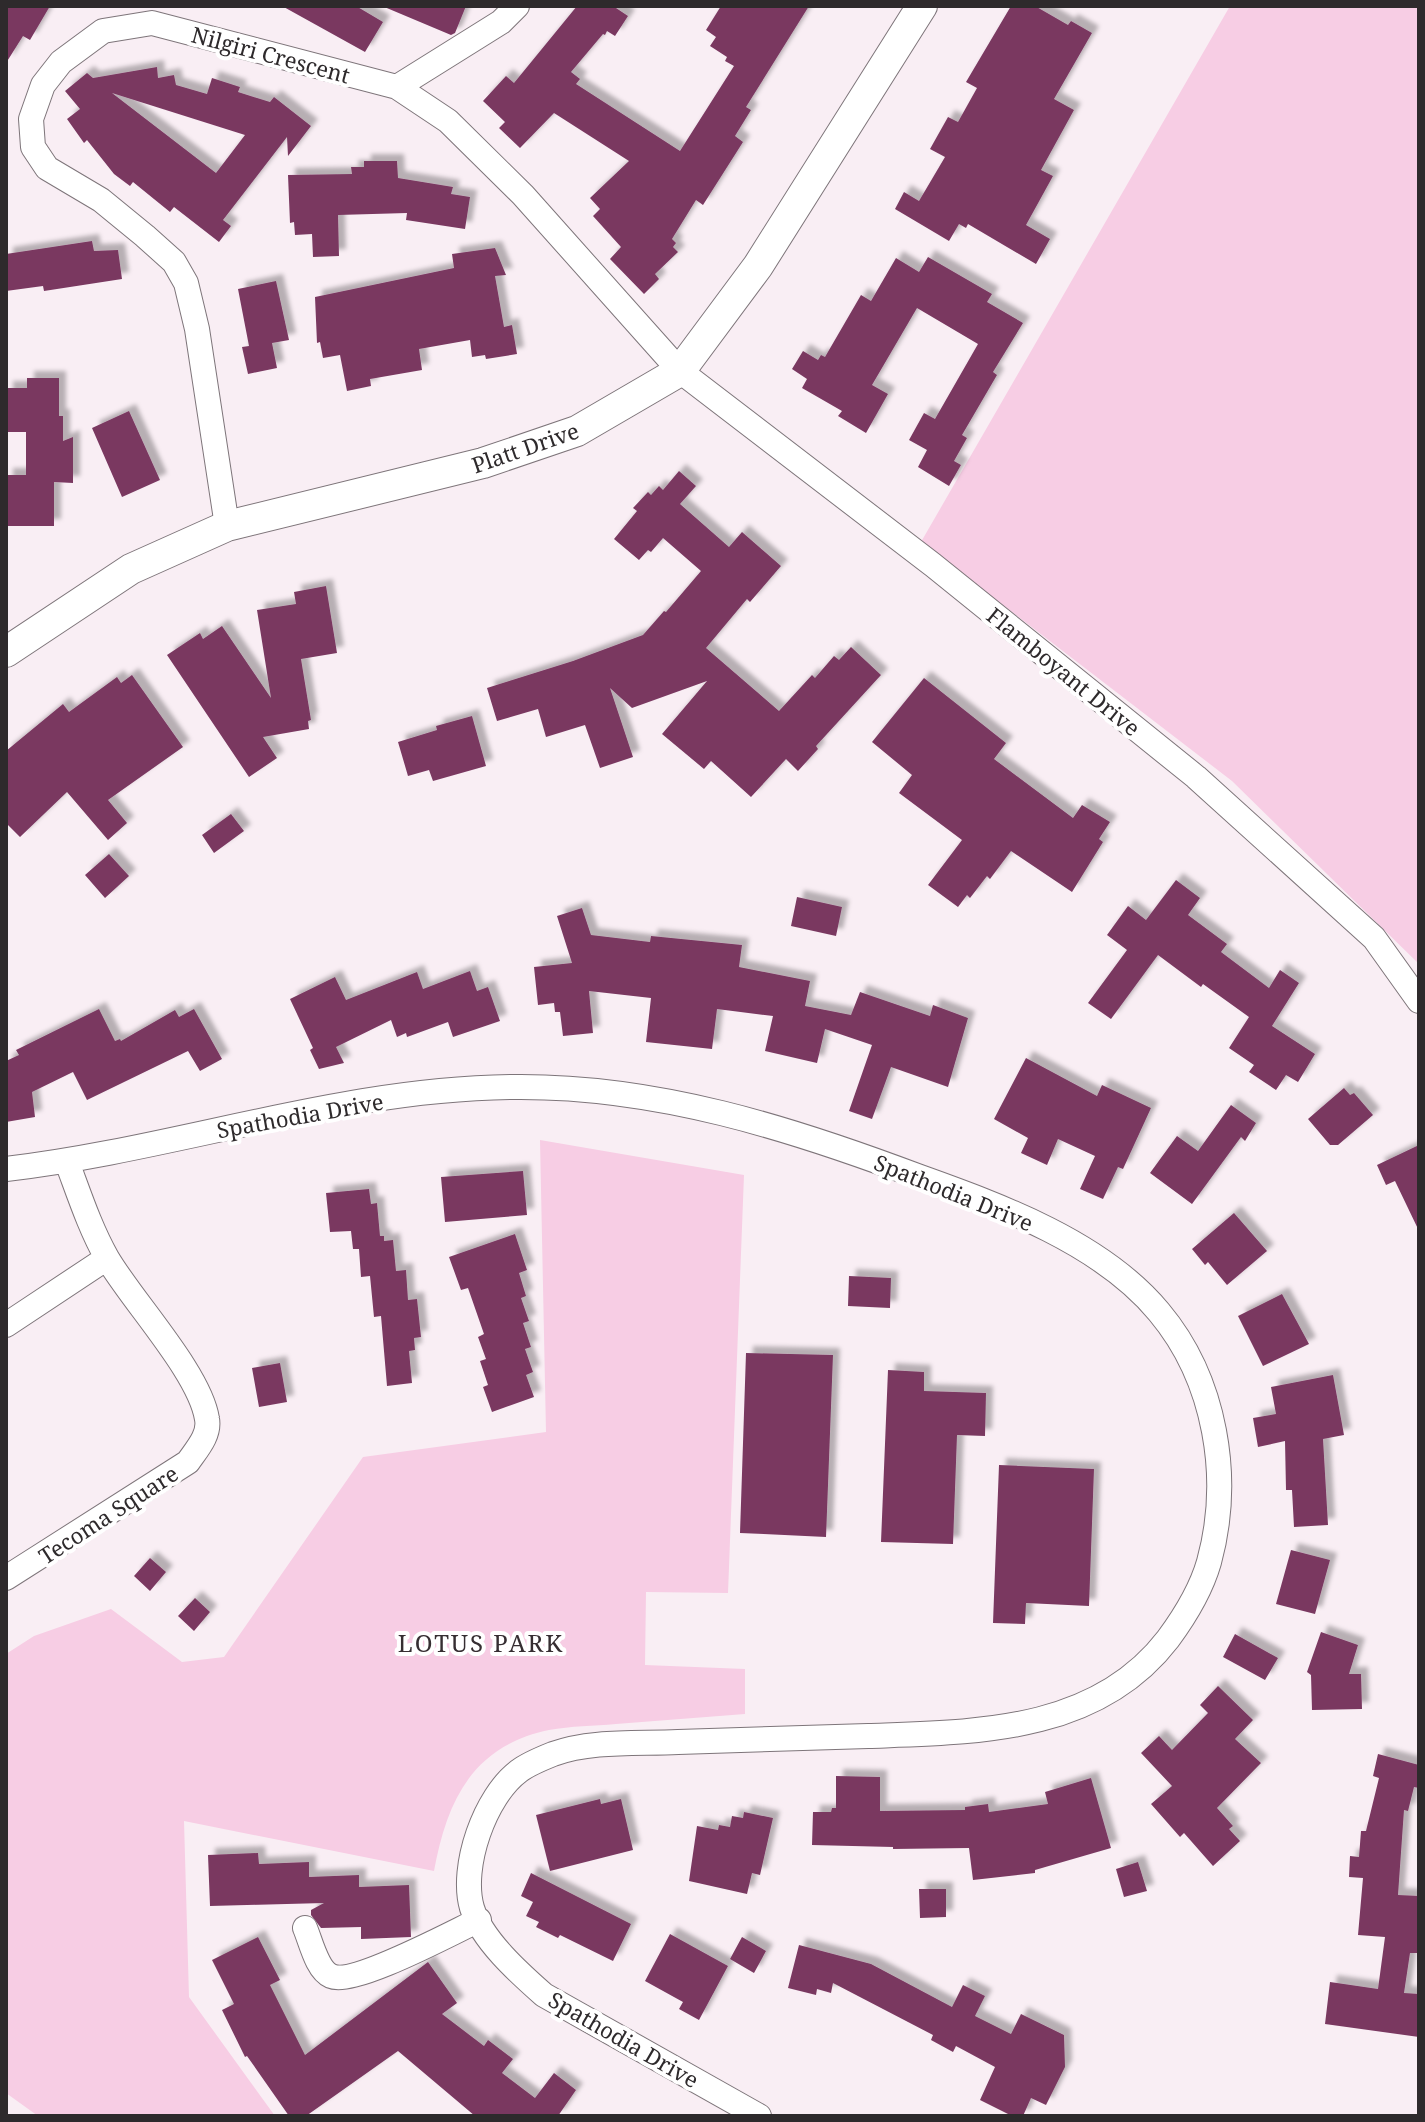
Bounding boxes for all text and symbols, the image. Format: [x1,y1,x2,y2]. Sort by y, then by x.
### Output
street label: Nilgiri Crescent [189,18,354,90]
street label: Platt Drive [467,415,583,479]
street label: Flamboyant Drive [981,600,1147,742]
street label: Spathodia Drive [214,1086,386,1144]
street label: Spathodia Drive [870,1146,1038,1238]
street label: Tecoma Square [33,1458,183,1570]
district label: LOTUS PARK [398,1626,564,1659]
street label: Spathodia Drive [543,1984,705,2094]

